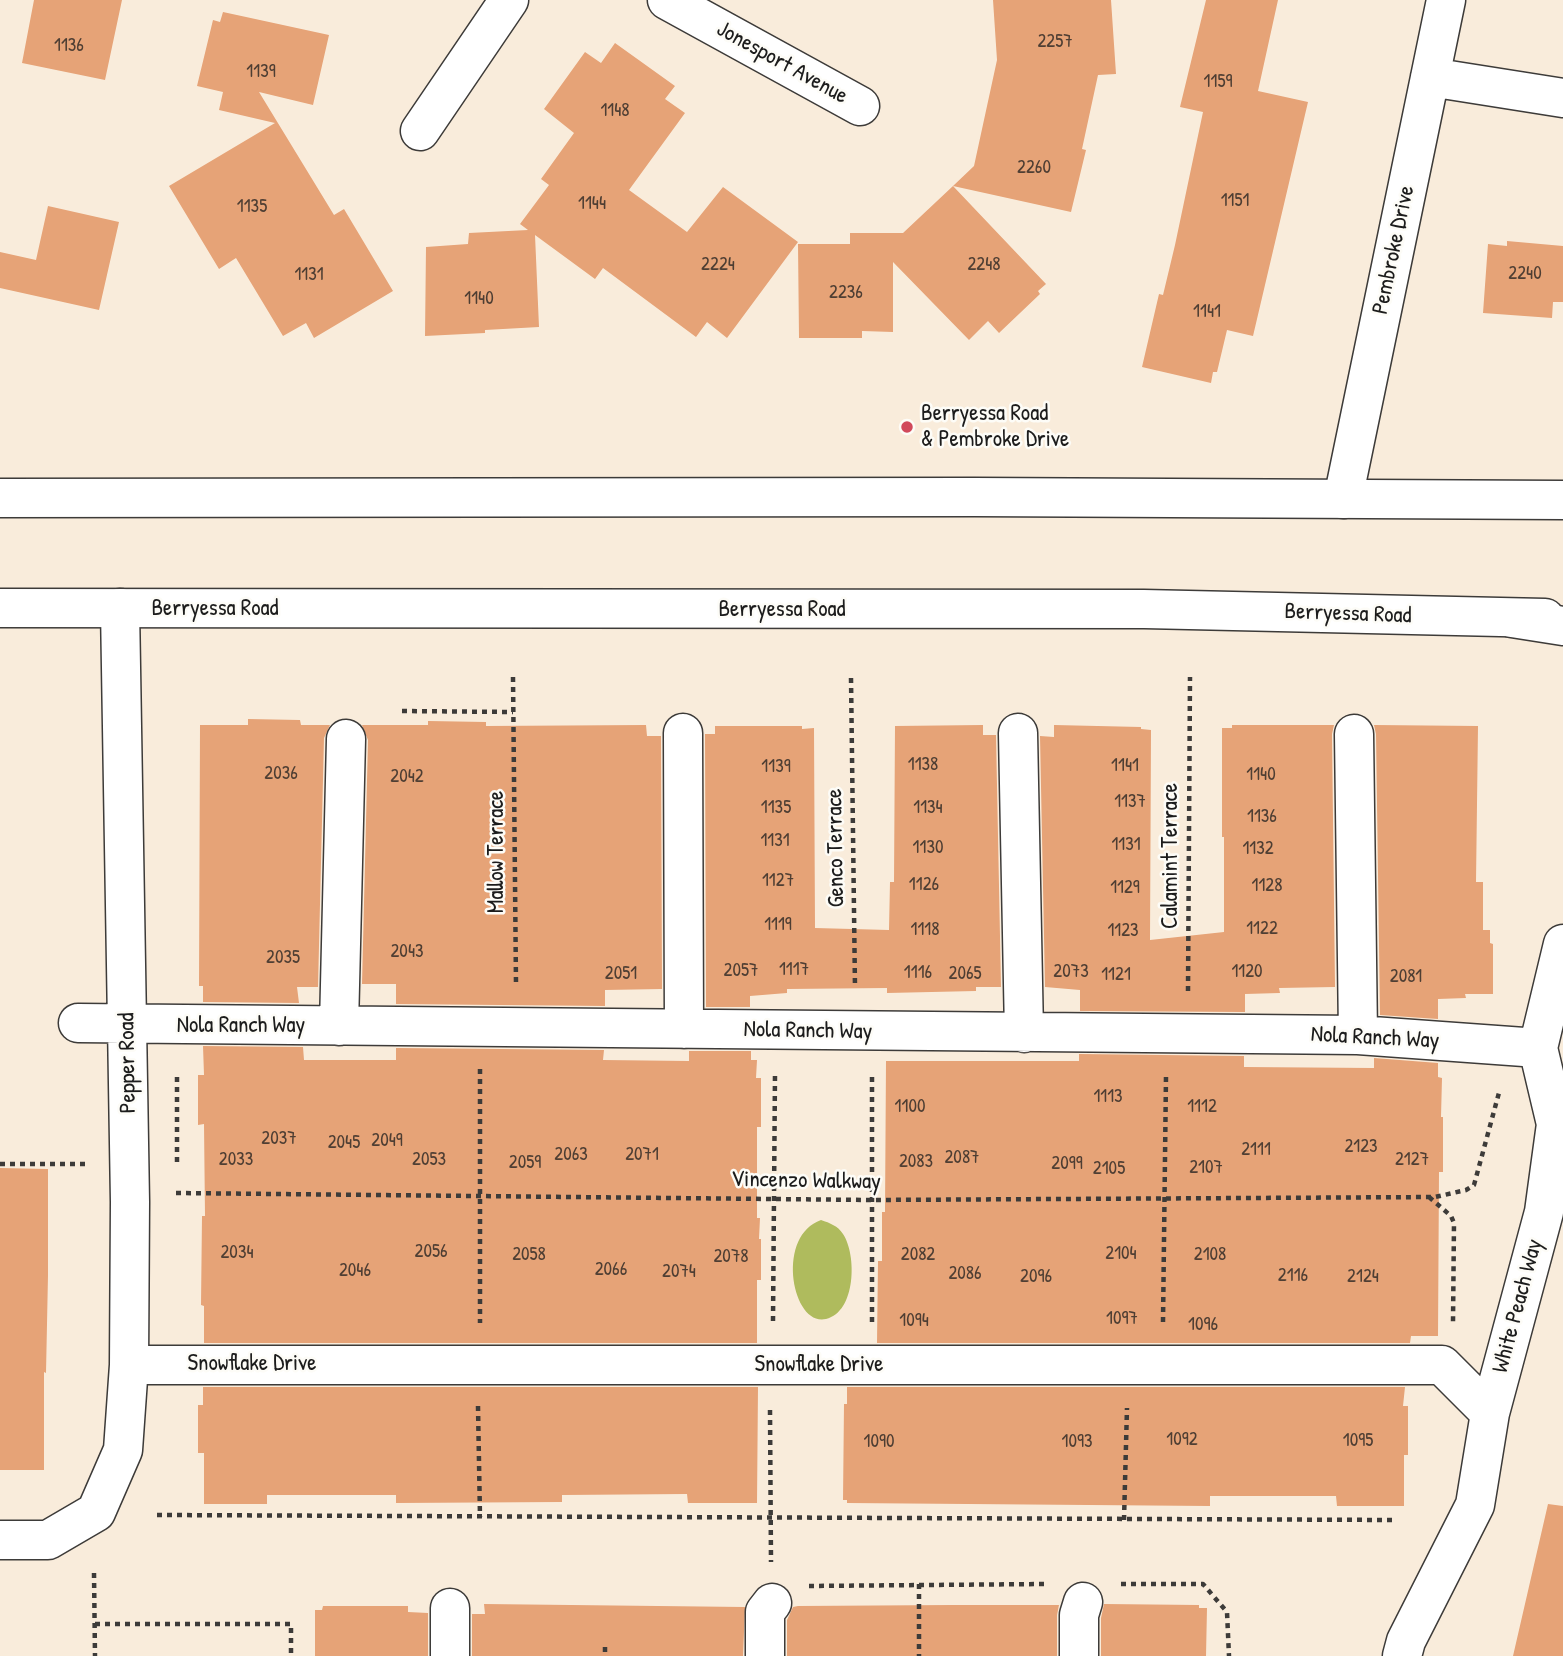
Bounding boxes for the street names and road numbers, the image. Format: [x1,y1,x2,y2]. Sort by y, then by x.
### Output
street label: Jonesport Avenue [712,16,852,110]
street label: Pembroke Drive [1367,183,1421,317]
street label: Berryessa Road [151,595,279,623]
street label: Berryessa Road [718,596,846,624]
street label: Berryessa Road [1284,598,1412,630]
street label: Calamint Terrace [1157,783,1185,929]
street label: Genco Terrace [821,788,851,908]
street label: Mallow Terrace [483,791,511,913]
street label: Pepper Road [113,1012,143,1114]
street label: Nola Ranch Way [177,1012,305,1040]
street label: Nola Ranch Way [743,1016,873,1046]
street label: Nola Ranch Way [1310,1021,1440,1055]
street label: Vincenzo Walkway [731,1166,881,1196]
street label: White Peach Way [1487,1236,1549,1376]
street label: Snowflake Drive [188,1350,316,1378]
street label: Snowflake Drive [755,1351,883,1379]

